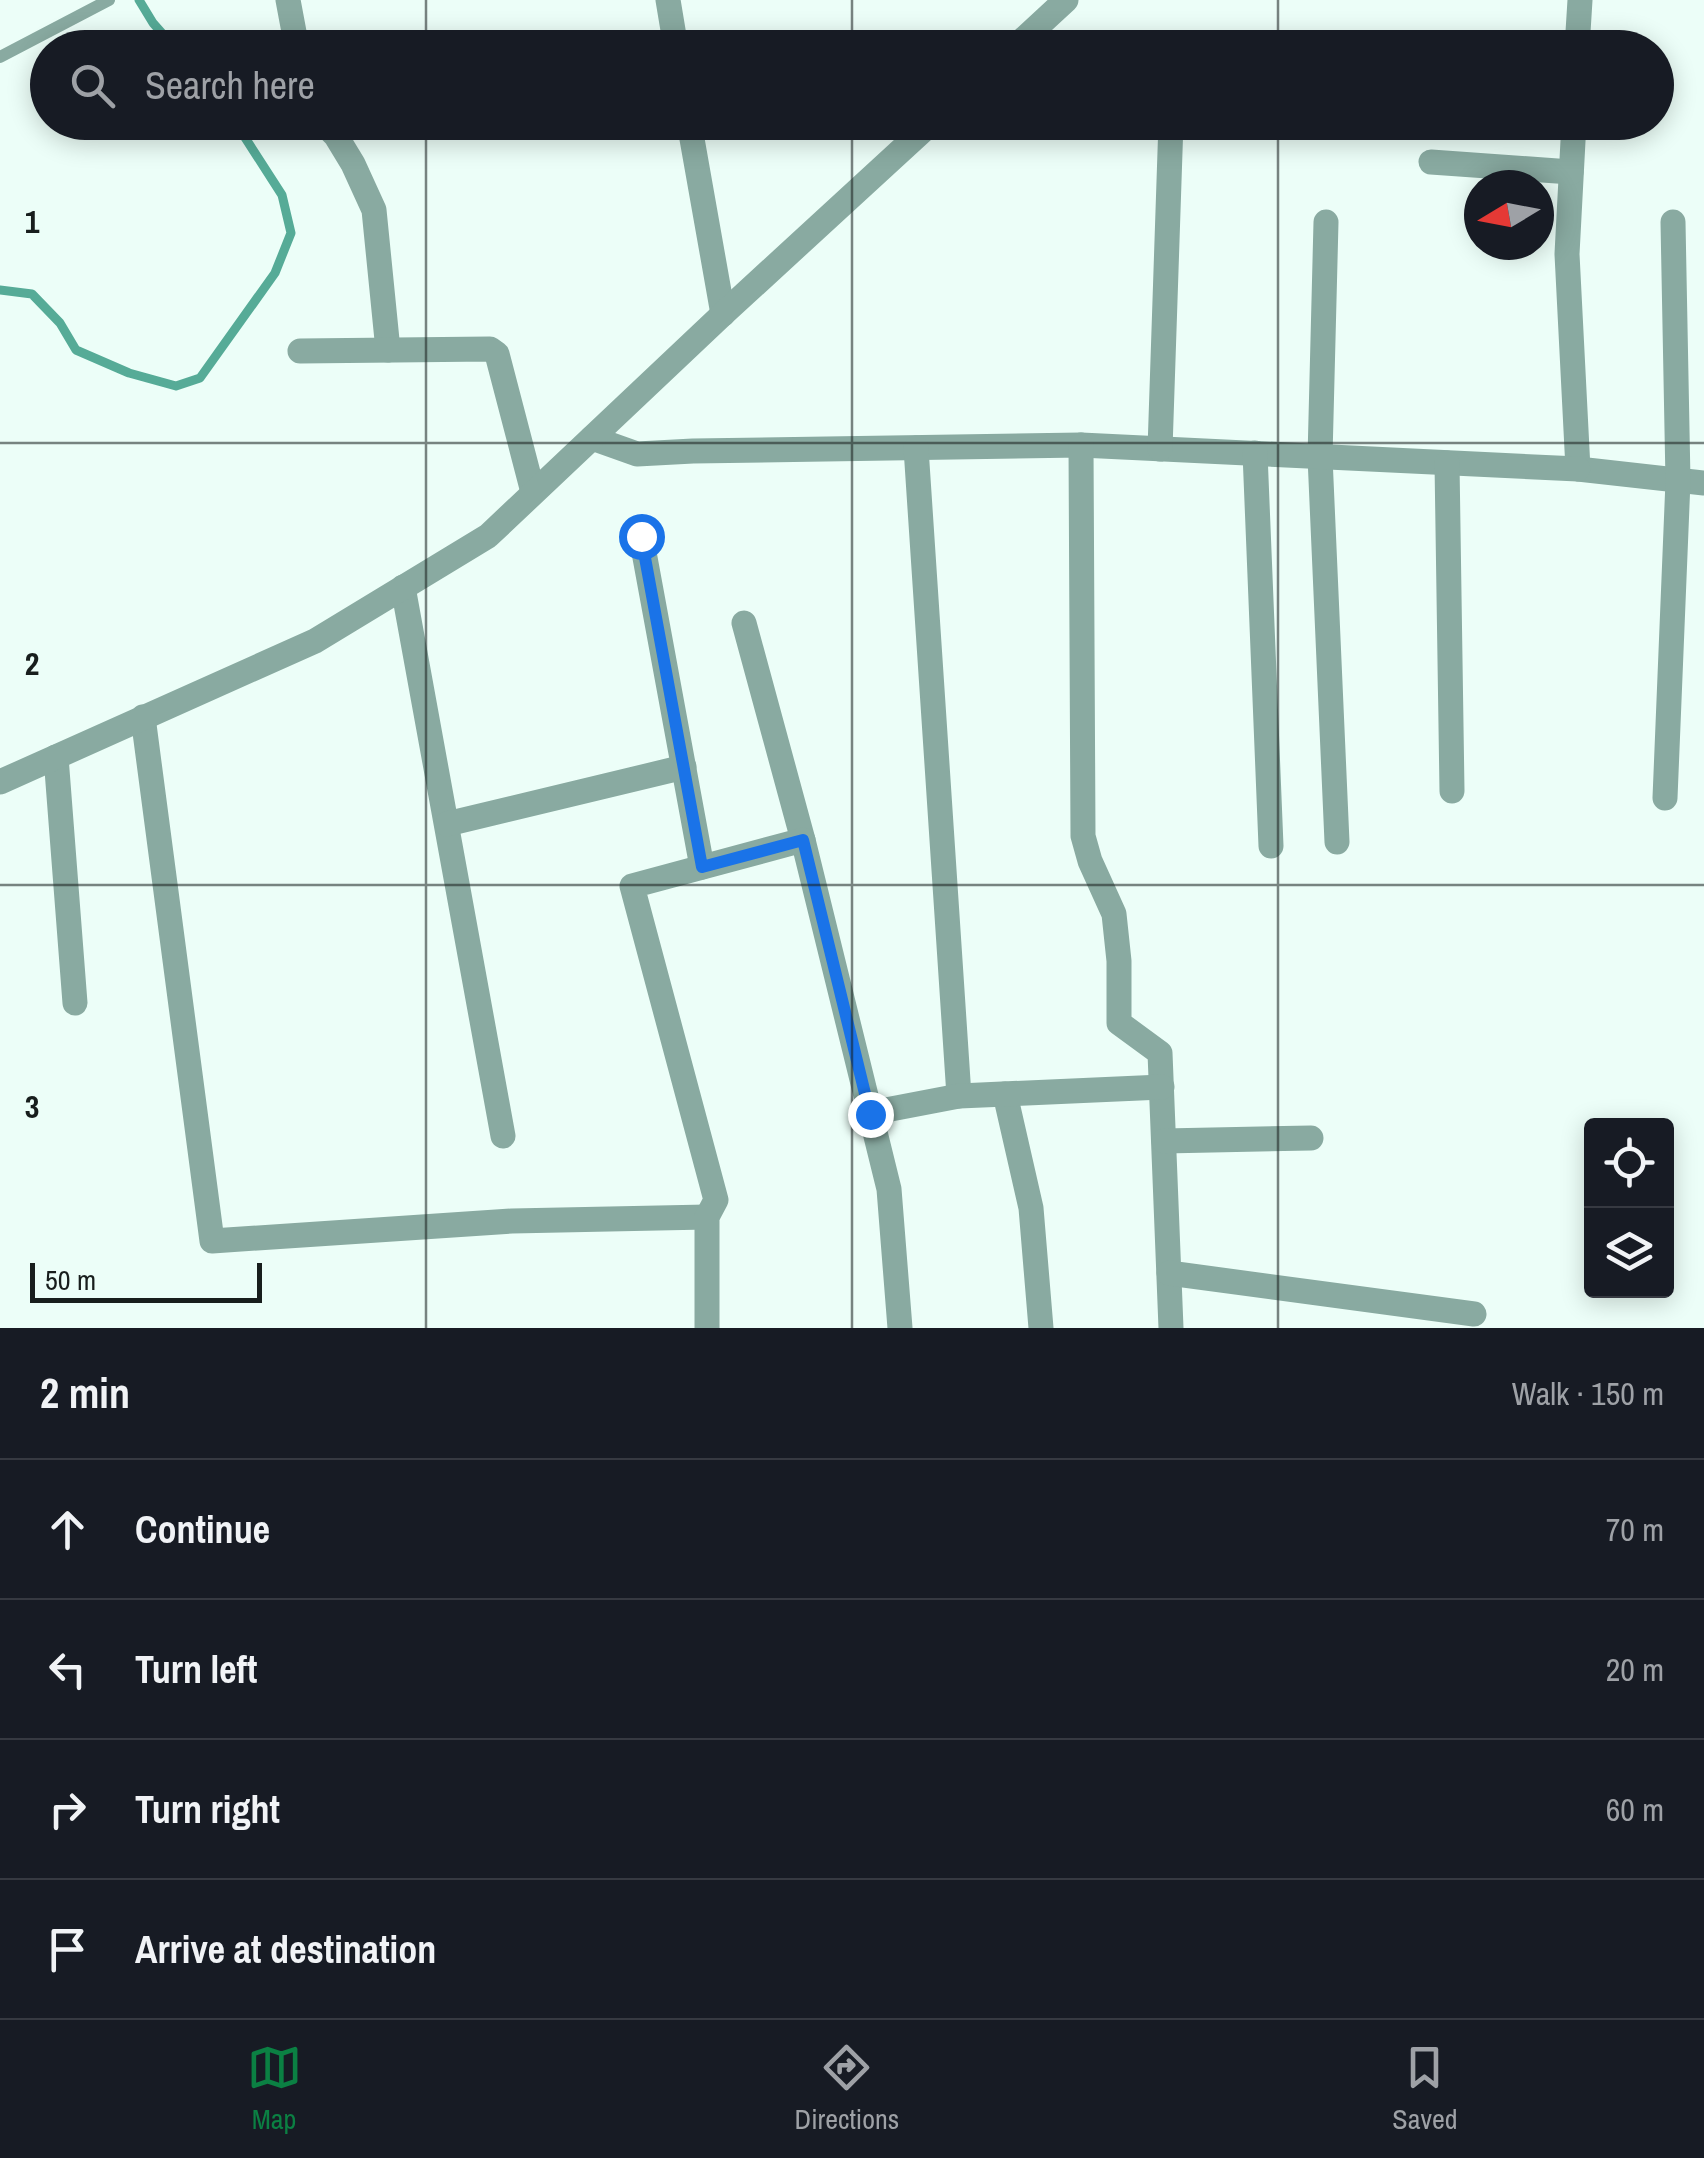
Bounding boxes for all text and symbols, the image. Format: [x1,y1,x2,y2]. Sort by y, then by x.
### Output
search box [30,30,1674,140]
icon: search [65,58,120,113]
text: Search here [145,60,315,111]
north arrow [1464,170,1554,260]
text: 1 [25,200,40,243]
route start [619,514,665,560]
text: 2 [25,642,39,685]
text: 3 [25,1085,39,1128]
route end [848,1092,894,1138]
map controls [1584,1118,1674,1298]
button: locate [1584,1118,1674,1208]
button: layers [1584,1208,1674,1298]
scale bar [30,1258,262,1302]
text: 50 m [45,1261,96,1299]
text: 2 min [40,1365,130,1421]
text: Walk · 150 m [1512,1372,1664,1415]
icon: ahead [40,1502,95,1557]
text: Continue [135,1504,270,1555]
text: 70 m [1606,1508,1664,1551]
icon: left [40,1642,95,1697]
text: Turn left [135,1644,257,1695]
text: 20 m [1606,1648,1664,1691]
icon: right [40,1782,95,1837]
text: Turn right [135,1784,280,1835]
text: 60 m [1606,1788,1664,1831]
icon: arrive [40,1922,95,1977]
text: Arrive at destination [135,1924,436,1975]
tab: Map [247,2040,302,2138]
tab: Directions [795,2040,899,2138]
tab: Saved [1392,2040,1457,2138]

